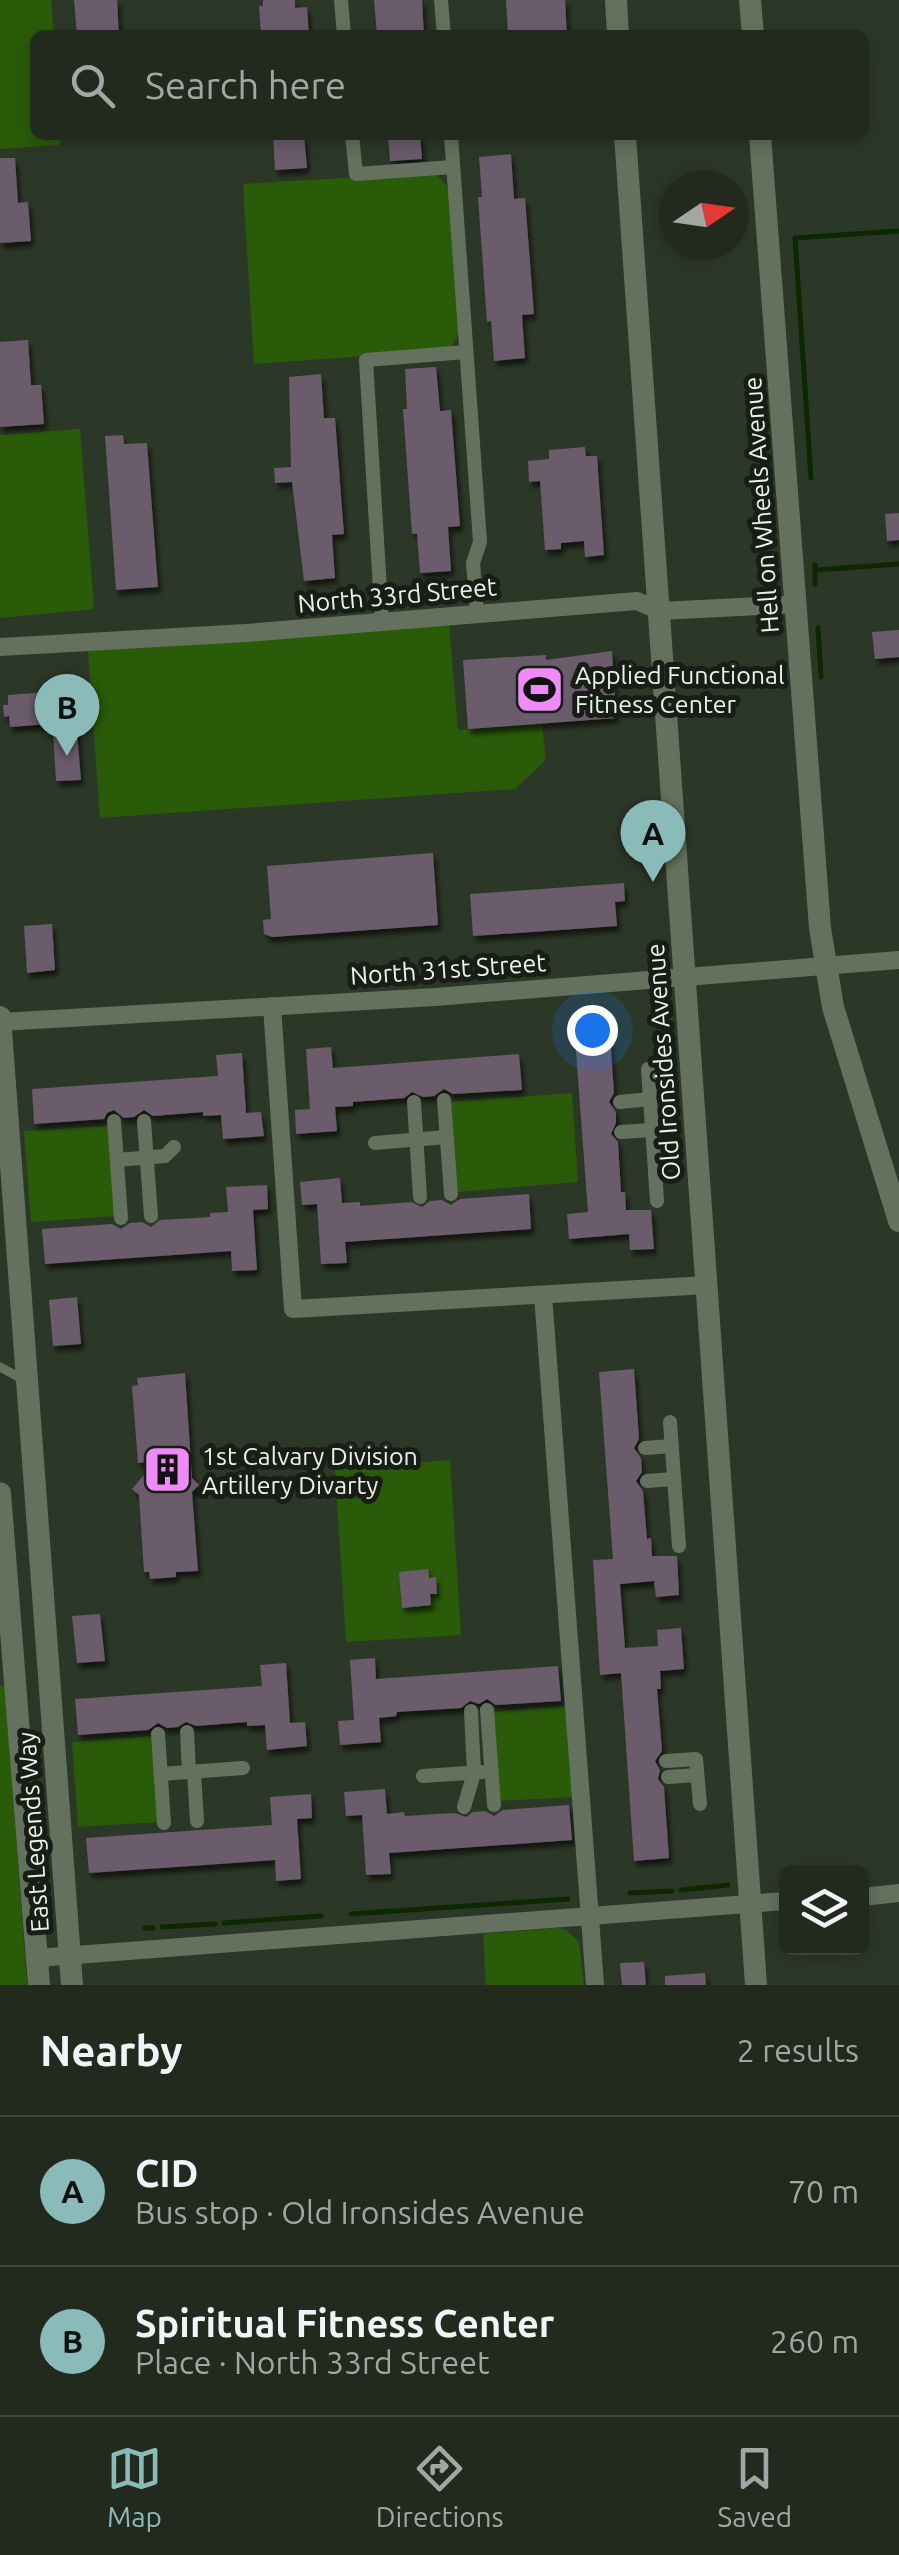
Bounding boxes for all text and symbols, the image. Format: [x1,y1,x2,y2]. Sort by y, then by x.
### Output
search box [30,30,869,140]
icon: search [65,58,120,113]
text: Search here [145,64,346,106]
north arrow [659,170,749,260]
street label: Hell on Wheels Avenue [738,376,784,634]
street label: North 33rd Street [296,572,498,618]
place label: Applied Functional Fitness Center [575,661,784,718]
sports icon: Applied Functional Fitness Center [514,663,566,715]
pin: B [34,674,100,756]
pin: A [620,800,686,882]
street label: Old Ironsides Avenue [641,943,685,1181]
street label: North 31st Street [349,948,547,990]
your location [567,1005,618,1056]
place label: 1st Calvary Division Artillery Divarty [202,1442,418,1499]
building icon: 1st Calvary Division Artillery Divarty [141,1444,193,1496]
street label: East Legends Way [12,1731,54,1933]
map controls [779,1865,869,1955]
button: layers [779,1865,869,1955]
text: Nearby [40,2027,183,2074]
text: 2 results [737,2032,859,2068]
text: CID [135,2152,198,2194]
text: A [61,2173,84,2209]
text: 70 m [788,2173,859,2209]
text: Bus stop · Old Ironsides Avenue [135,2194,585,2230]
text: Spiritual Fitness Center [135,2302,555,2344]
text: B [62,2323,83,2359]
text: 260 m [770,2323,859,2359]
text: Place · North 33rd Street [135,2344,489,2380]
tab: Map [107,2441,162,2532]
tab: Directions [376,2441,504,2532]
tab: Saved [718,2441,792,2532]

